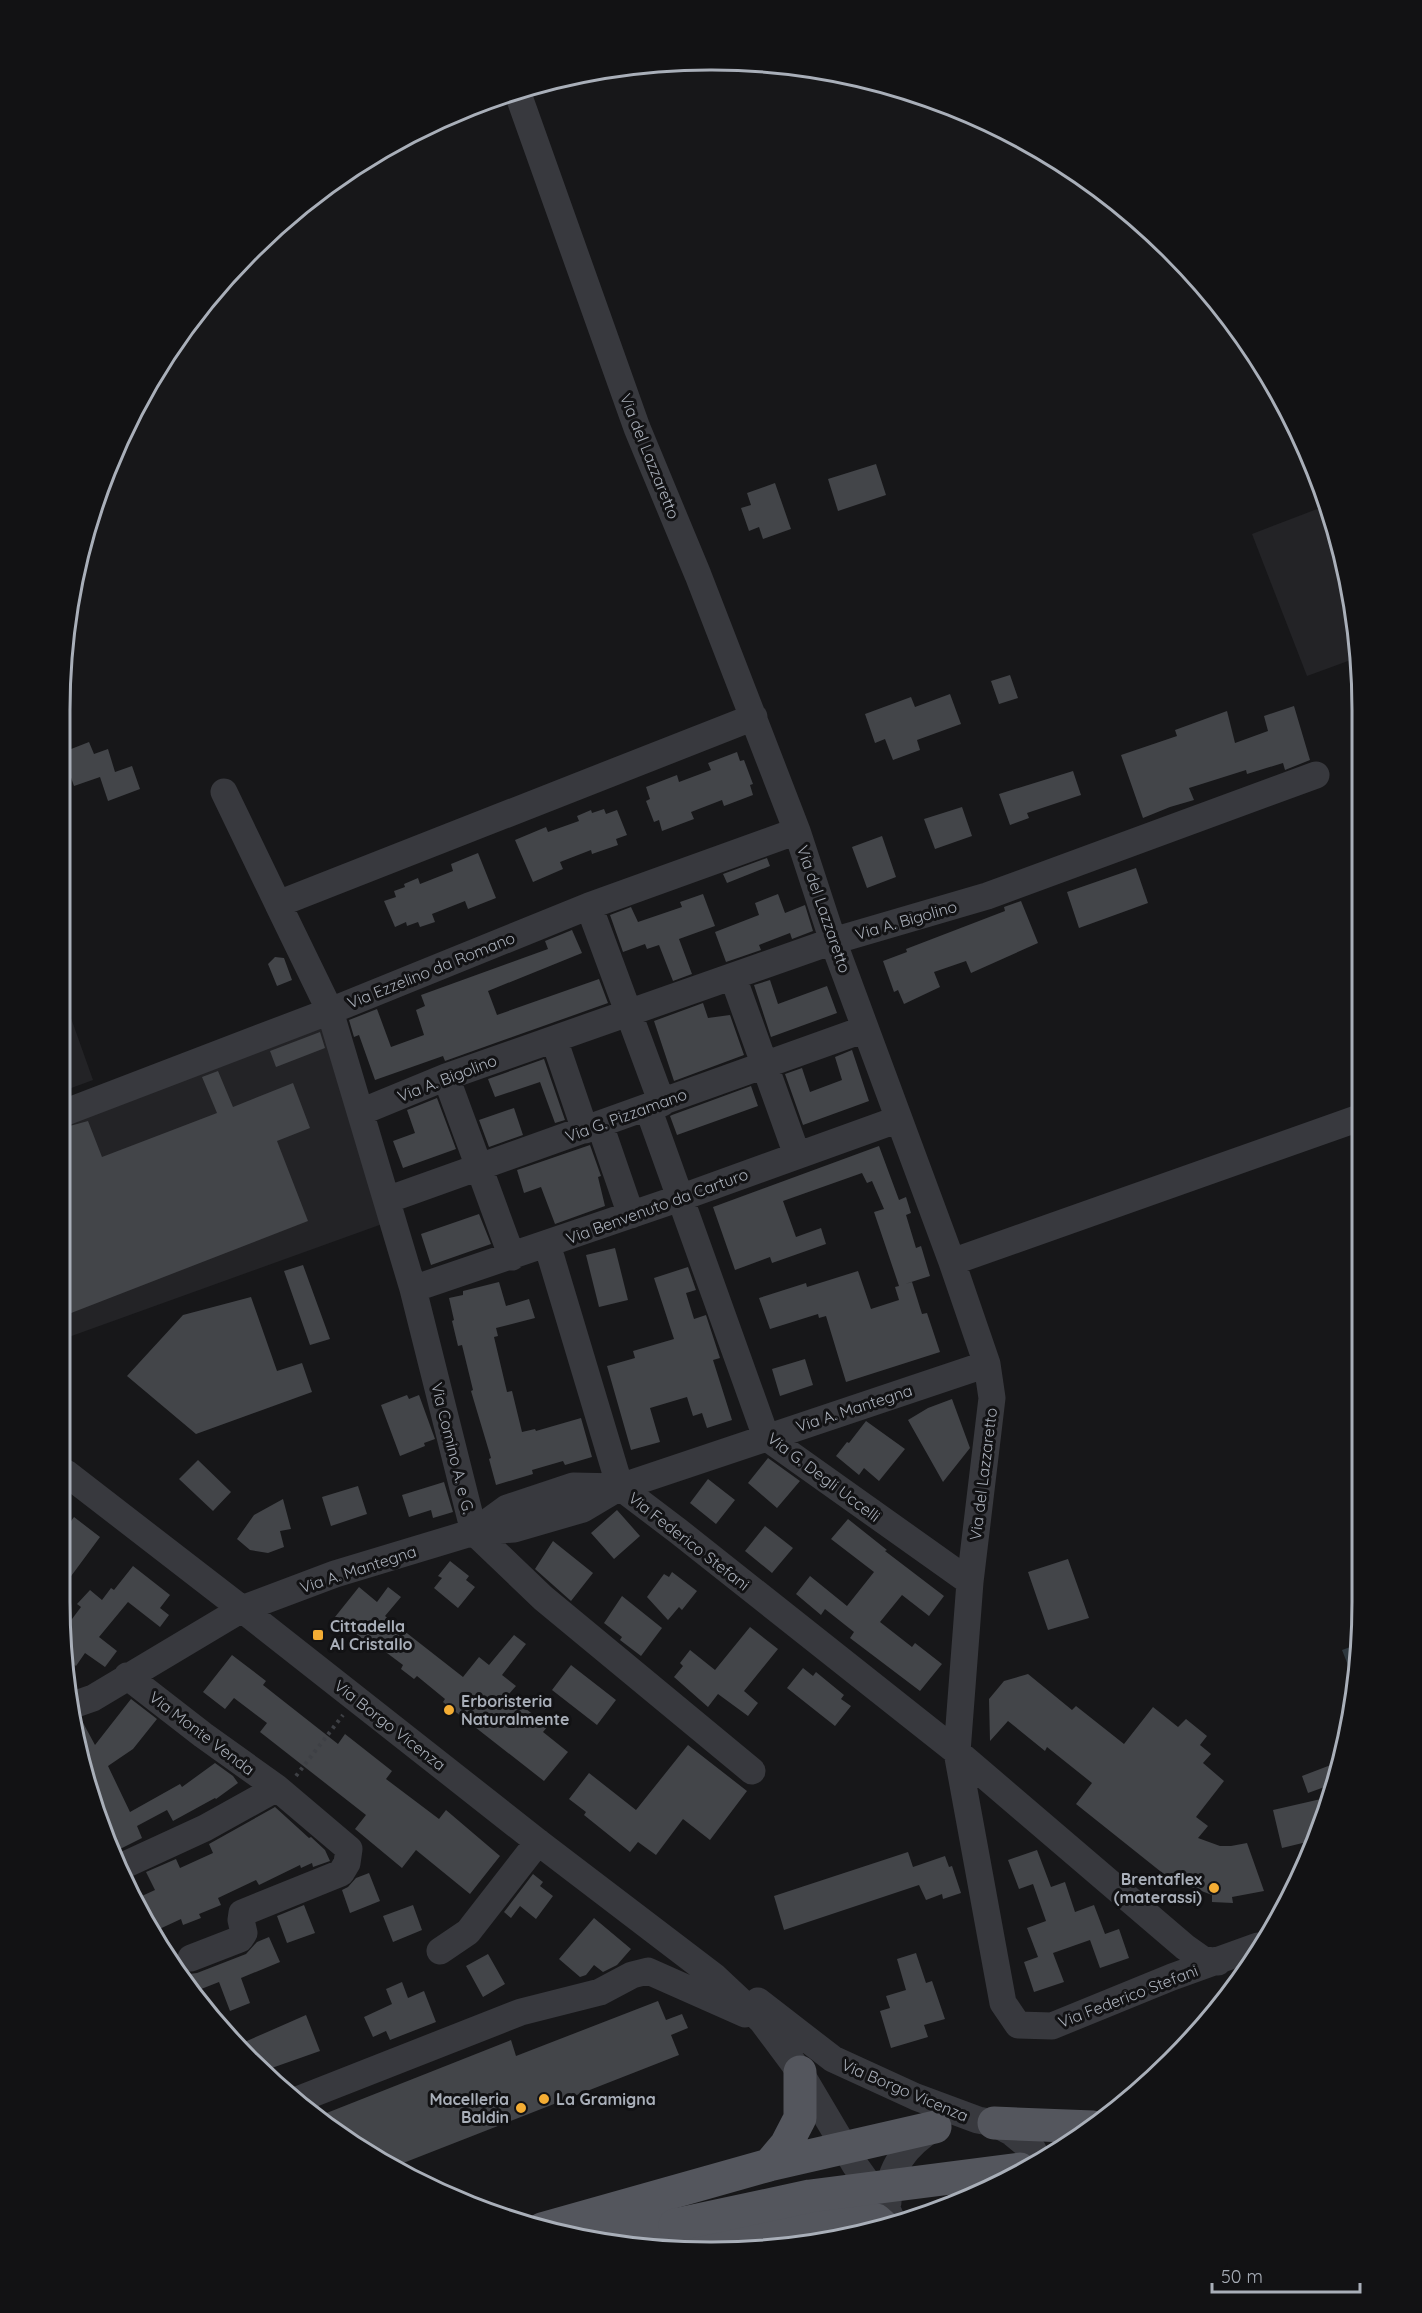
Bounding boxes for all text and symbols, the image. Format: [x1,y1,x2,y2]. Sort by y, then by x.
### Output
street label: Via del Lazzaretto [616,390,684,522]
street label: Via del Lazzaretto [793,843,855,975]
street label: Via A. Bigolino [853,896,959,944]
street label: Via Ezzelino da Romano [344,927,518,1013]
street label: Via A. Bigolino [394,1050,500,1106]
street label: Via G. Pizzamano [563,1084,689,1146]
street label: Via Benvenuto da Carturo [563,1164,751,1248]
street label: Via Comino A. e G. [427,1380,479,1516]
street label: Via A. Mantegna [793,1380,915,1436]
street label: Via del Lazzaretto [965,1407,1001,1541]
street label: Via G. Degli Uccelli [764,1428,884,1526]
street label: Via Federico Stefani [624,1488,754,1594]
street label: Via A. Mantegna [297,1541,419,1597]
place label: Cittadella Al Cristallo [330,1616,413,1654]
marker: Cittadella Al Cristallo [311,1628,325,1642]
street label: Via Borgo Vicenza [330,1675,450,1775]
street label: Via Monte Venda [145,1687,259,1779]
place label: Erboristeria Naturalmente [461,1691,570,1729]
marker: Erboristeria Naturalmente [442,1703,456,1717]
place label: Brentaflex (materassi) [1114,1869,1202,1907]
marker: Brentaflex (materassi) [1207,1881,1221,1895]
street label: Via Federico Stefani [1055,1960,1201,2032]
street label: Via Borgo Vicenza [839,2054,971,2126]
place label: Macelleria Baldin [429,2089,509,2127]
place label: La Gramigna [556,2089,656,2109]
marker: La Gramigna [537,2092,551,2106]
marker: Macelleria Baldin [514,2101,528,2115]
scale bar [1212,2256,1360,2294]
text: 50 m [1221,2265,1263,2288]

